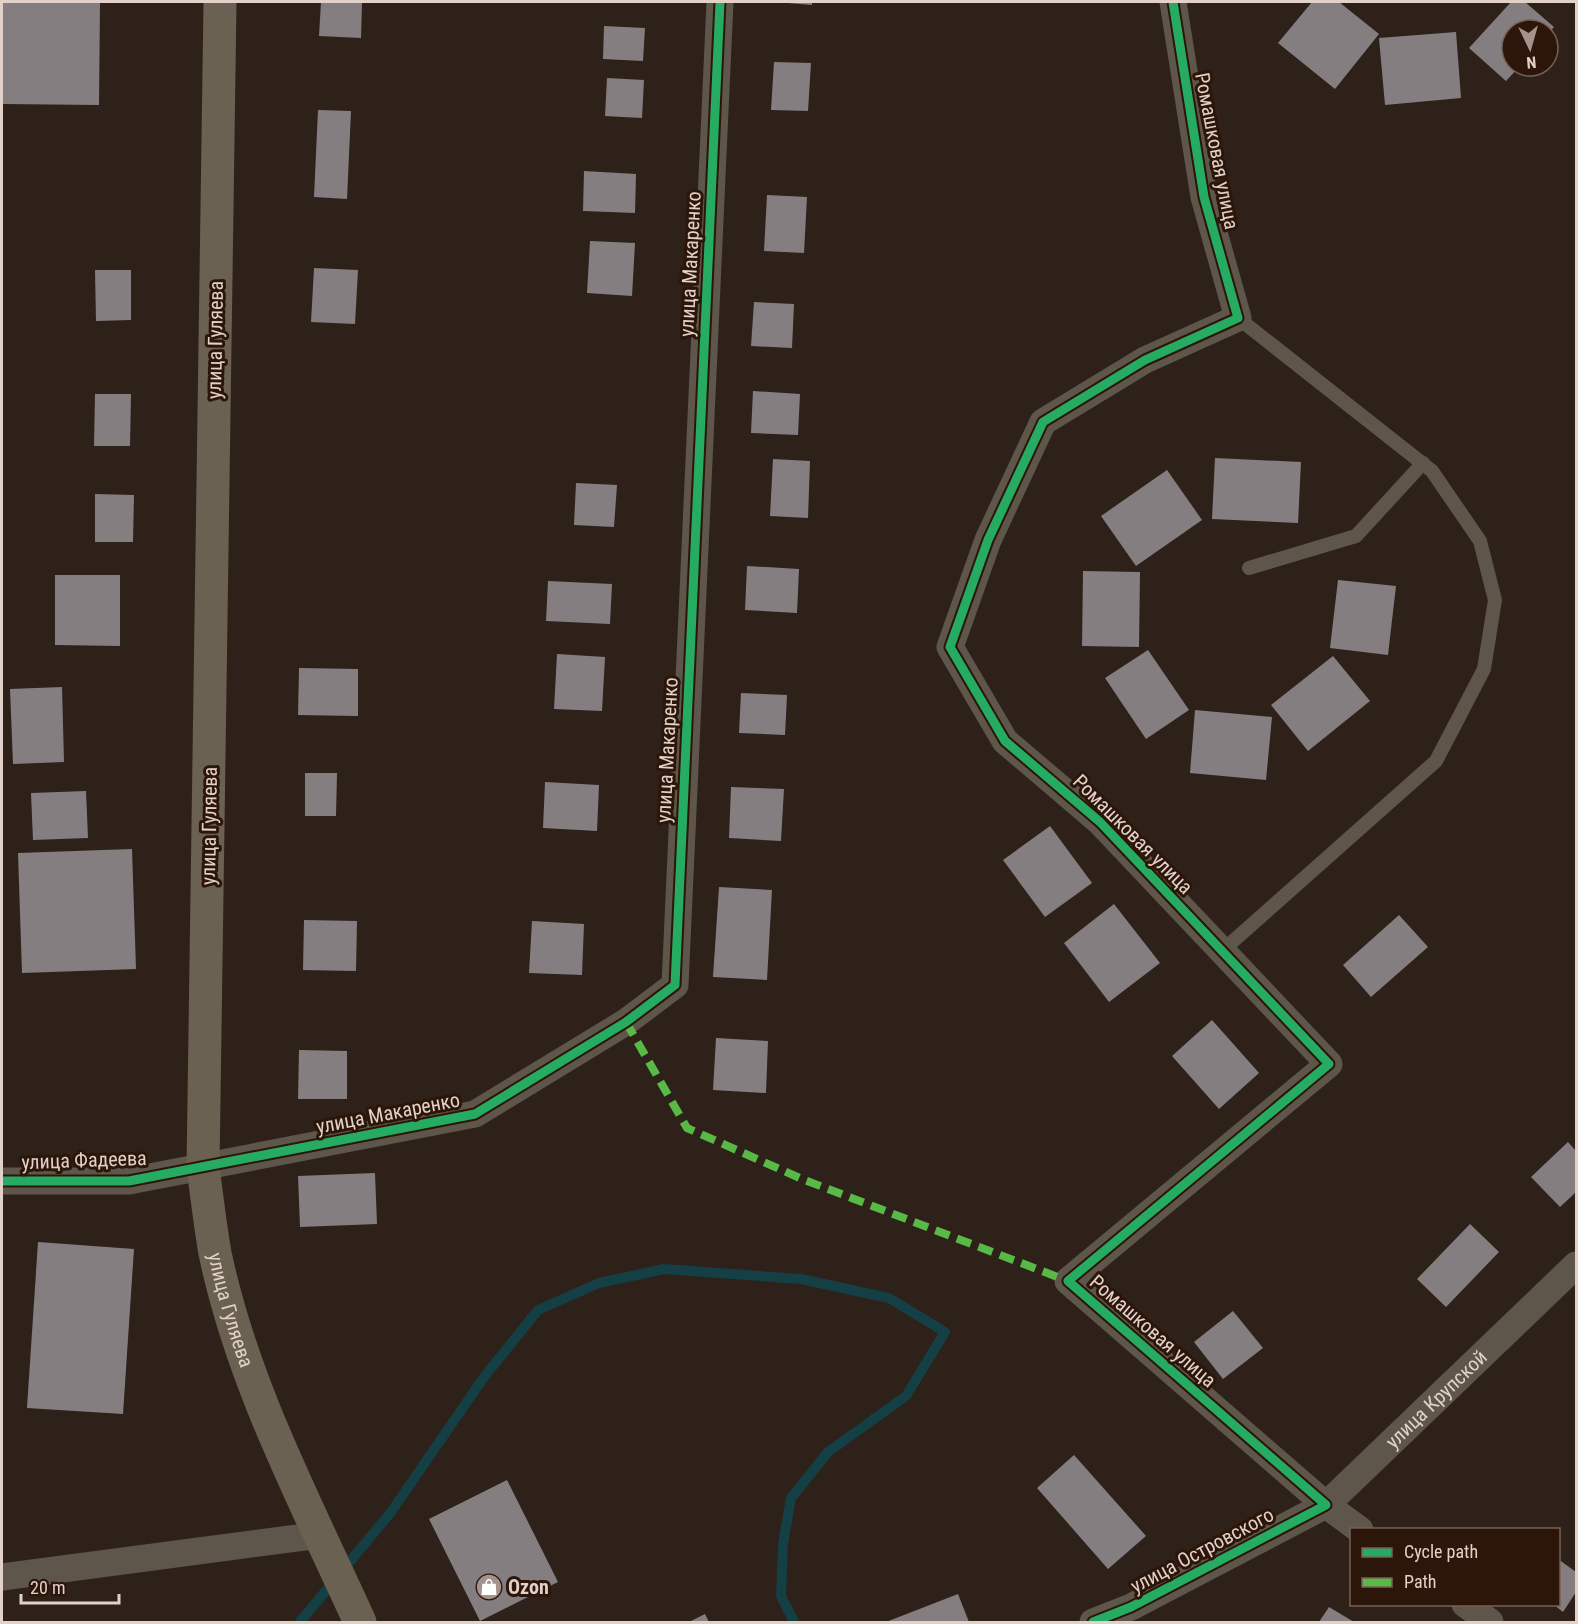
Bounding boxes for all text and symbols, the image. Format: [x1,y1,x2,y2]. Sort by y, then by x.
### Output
north arrow [1500,18,1560,78]
text: N [1526,53,1537,72]
street label: Ромашковая улица [1190,71,1244,231]
street label: улица Макаренко [674,191,706,337]
street label: улица Гуляева [202,281,228,399]
street label: улица Макаренко [651,677,683,823]
street label: улица Гуляева [196,767,222,885]
street label: Ромашковая улица [1068,769,1198,899]
street label: улица Макаренко [314,1087,462,1139]
street label: улица Фадеева [21,1146,147,1174]
street label: улица Гуляева [203,1250,259,1370]
street label: Ромашковая улица [1085,1270,1221,1392]
street label: улица Крупской [1381,1345,1492,1453]
street label: улица Островского [1126,1502,1278,1598]
legend [1350,1528,1560,1606]
text: Cycle path [1404,1541,1478,1562]
scale bar [21,1567,118,1605]
text: Path [1404,1571,1437,1592]
shop icon: Ozon [474,1572,504,1602]
place label: Ozon [508,1575,549,1599]
text: 20 m [30,1577,65,1598]

